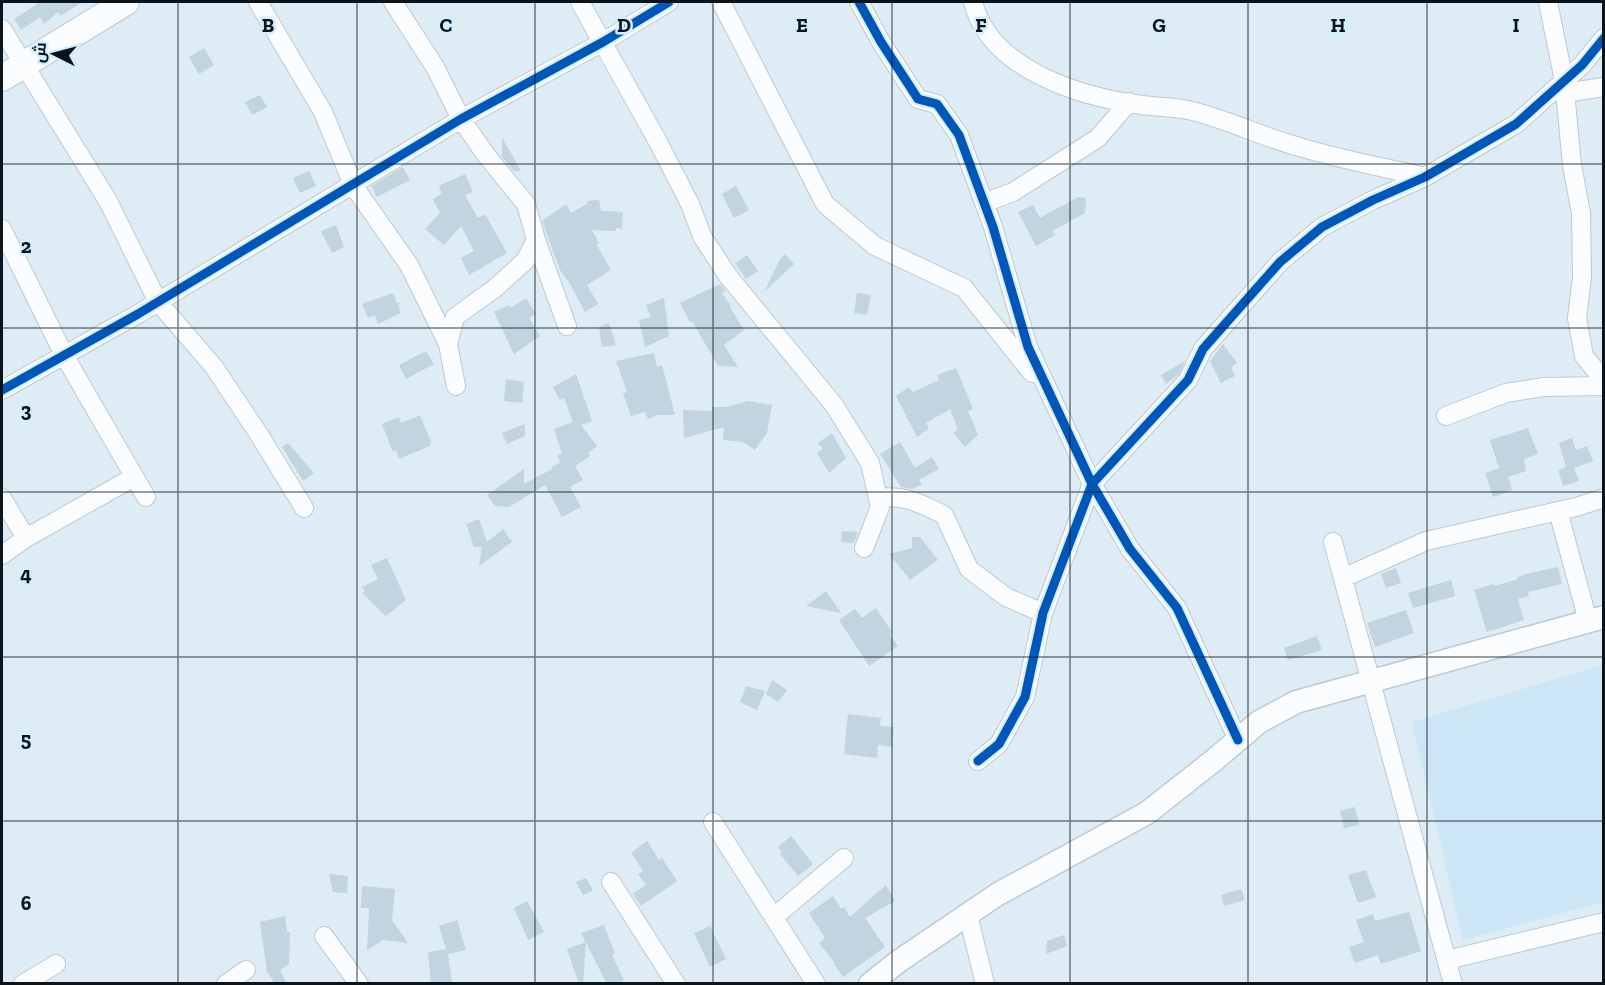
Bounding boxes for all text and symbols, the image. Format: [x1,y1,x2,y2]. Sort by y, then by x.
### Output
text: B [262,13,274,37]
text: C [440,13,453,37]
text: D [617,13,631,37]
text: E [796,13,808,37]
text: F [975,13,987,37]
text: G [1152,13,1166,37]
text: H [1330,13,1346,37]
text: I [1512,13,1520,37]
north arrow [24,24,84,84]
text: ش [29,41,50,64]
text: 2 [21,234,32,258]
text: 3 [21,398,32,422]
text: 4 [20,562,32,586]
text: 5 [21,727,31,751]
text: 6 [21,891,32,915]

